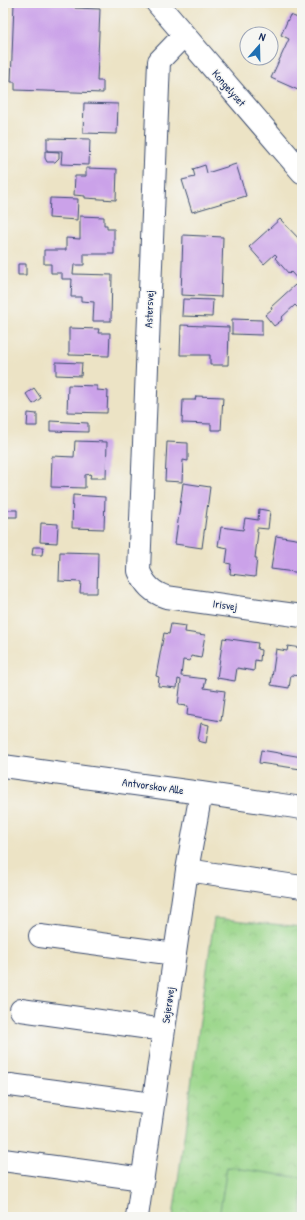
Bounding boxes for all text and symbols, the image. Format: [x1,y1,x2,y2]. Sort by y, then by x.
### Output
north arrow [239,26,279,66]
text: N [257,29,268,44]
street label: Kongelyset [209,67,249,110]
street label: Astersvej [141,290,157,328]
street label: Irisvej [212,596,238,614]
street label: Antvorskov Alle [121,775,185,797]
street label: Sejerøvej [159,986,177,1024]

